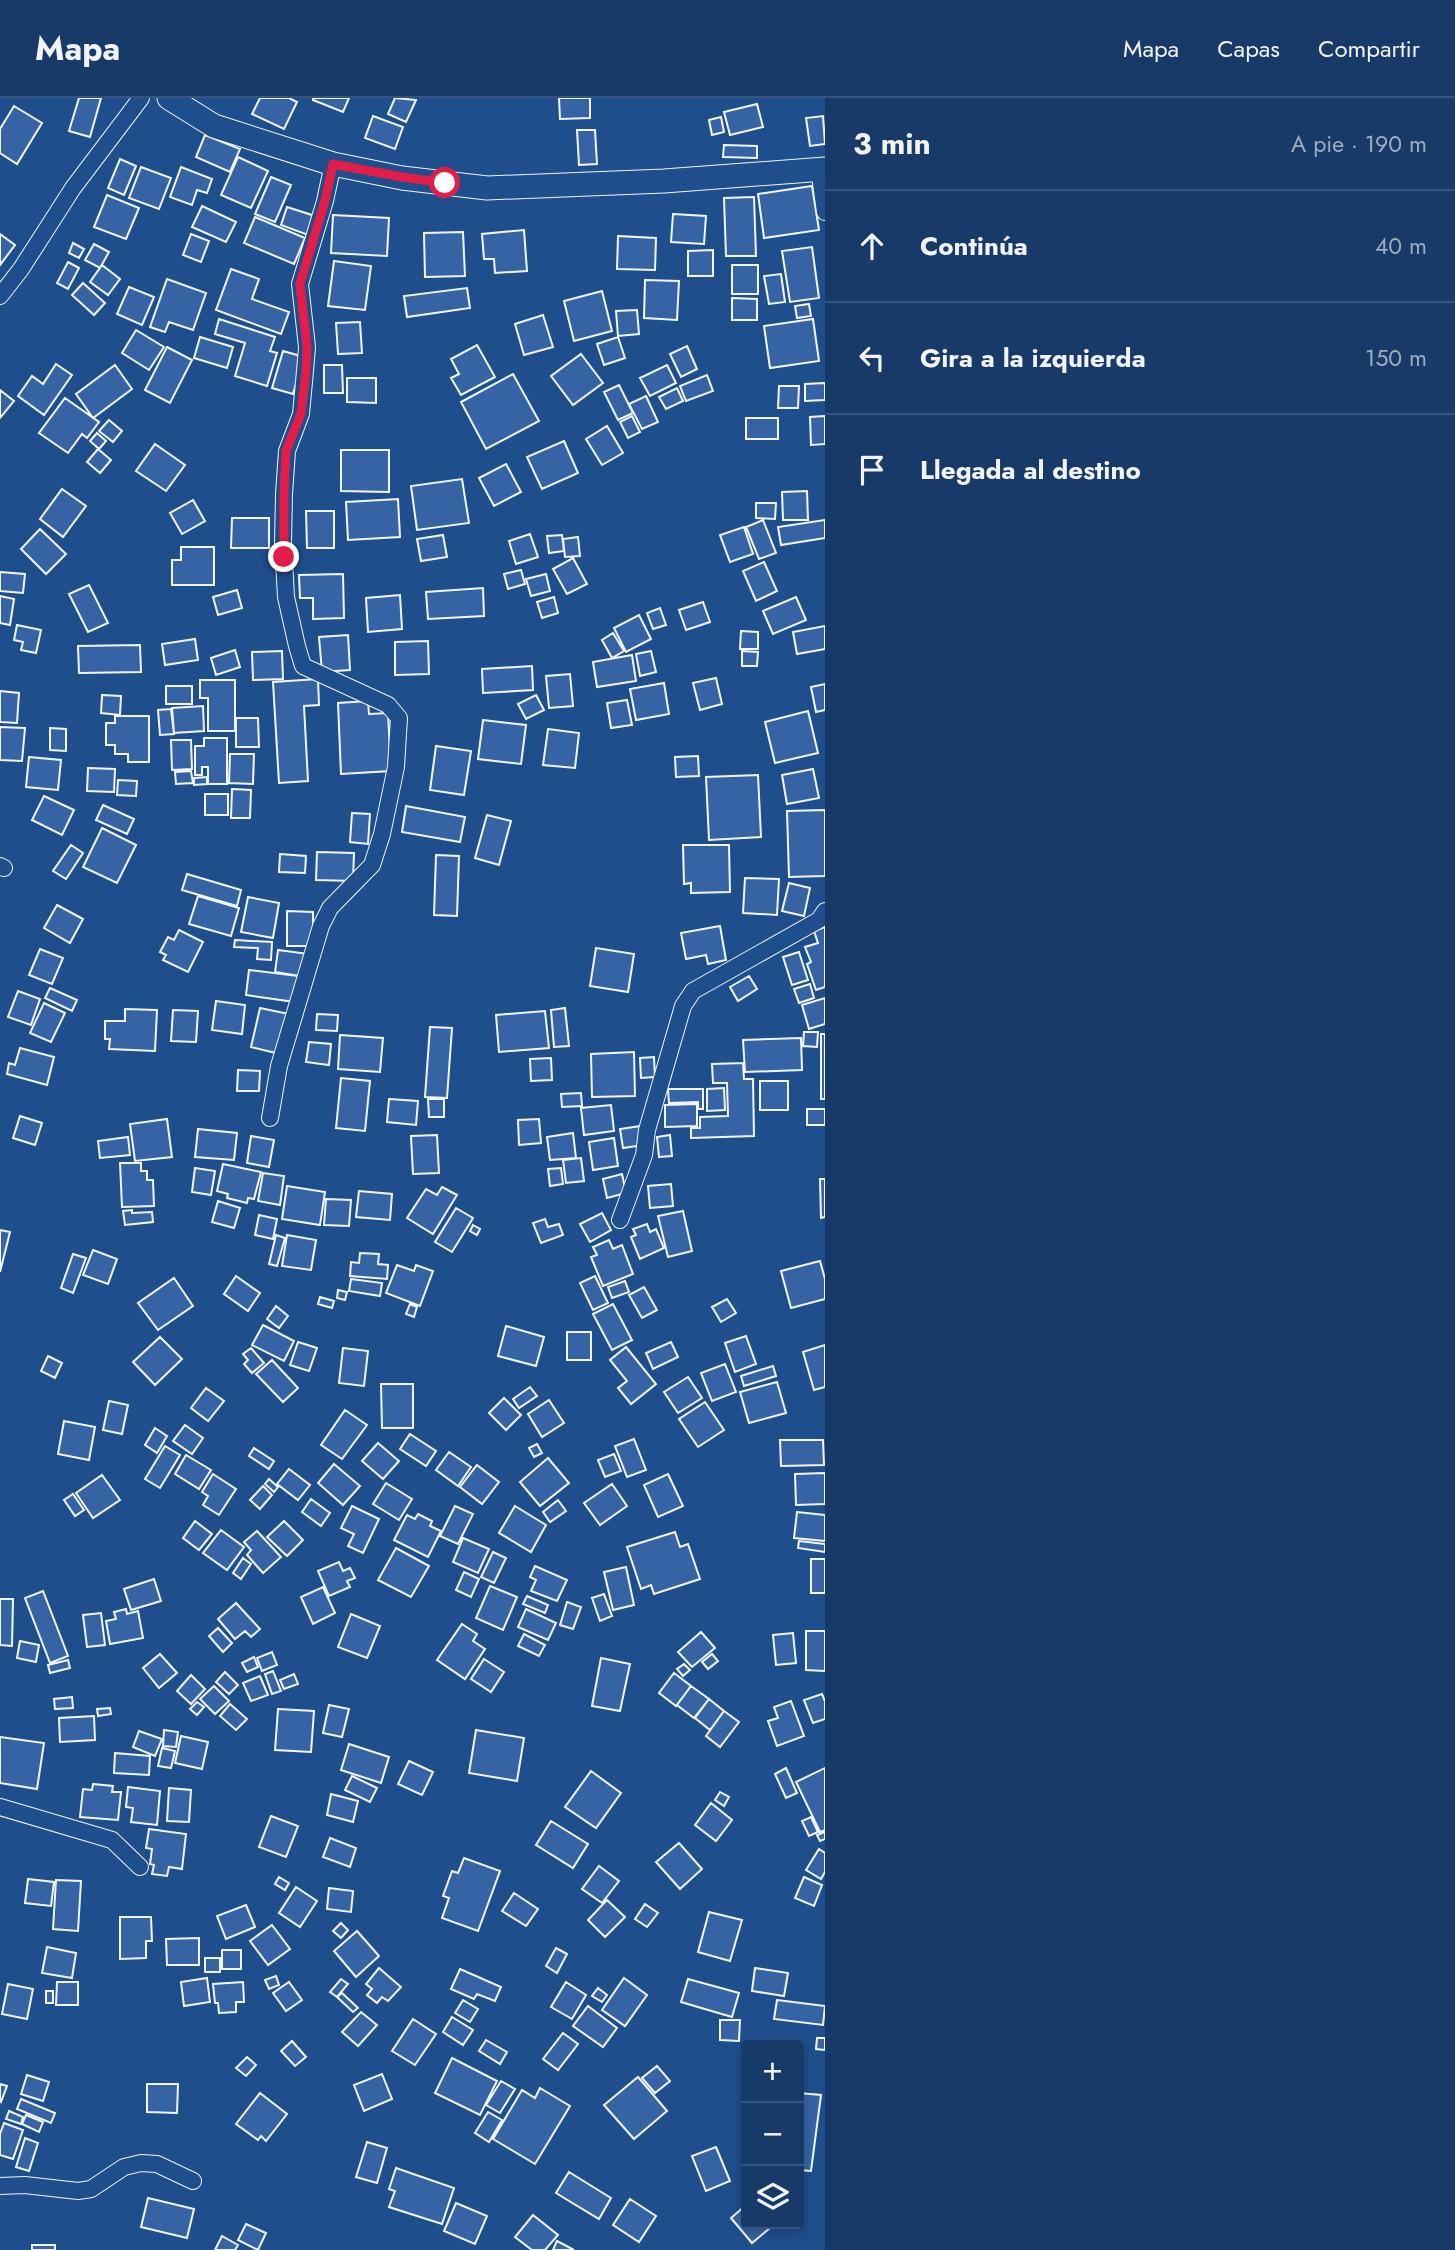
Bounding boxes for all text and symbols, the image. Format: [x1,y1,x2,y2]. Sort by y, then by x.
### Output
text: Mapa [35,25,120,72]
text: Mapa [1123,31,1179,66]
text: Capas [1217,31,1280,66]
text: Compartir [1318,31,1420,66]
text: 3 min [853,122,931,165]
text: A pie · 190 m [1291,127,1427,161]
route start [429,167,460,198]
icon: ahead [853,227,891,265]
text: Continúa [920,227,1028,265]
text: 40 m [1375,229,1427,263]
icon: left [853,339,891,377]
text: Gira a la izquierda [920,339,1146,377]
text: 150 m [1365,341,1427,375]
icon: arrive [853,451,891,489]
text: Llegada al destino [920,451,1141,489]
route end [268,541,299,572]
map controls [741,2040,804,2229]
button: + [741,2040,804,2103]
button: − [741,2103,804,2166]
button: layers [741,2166,804,2229]

